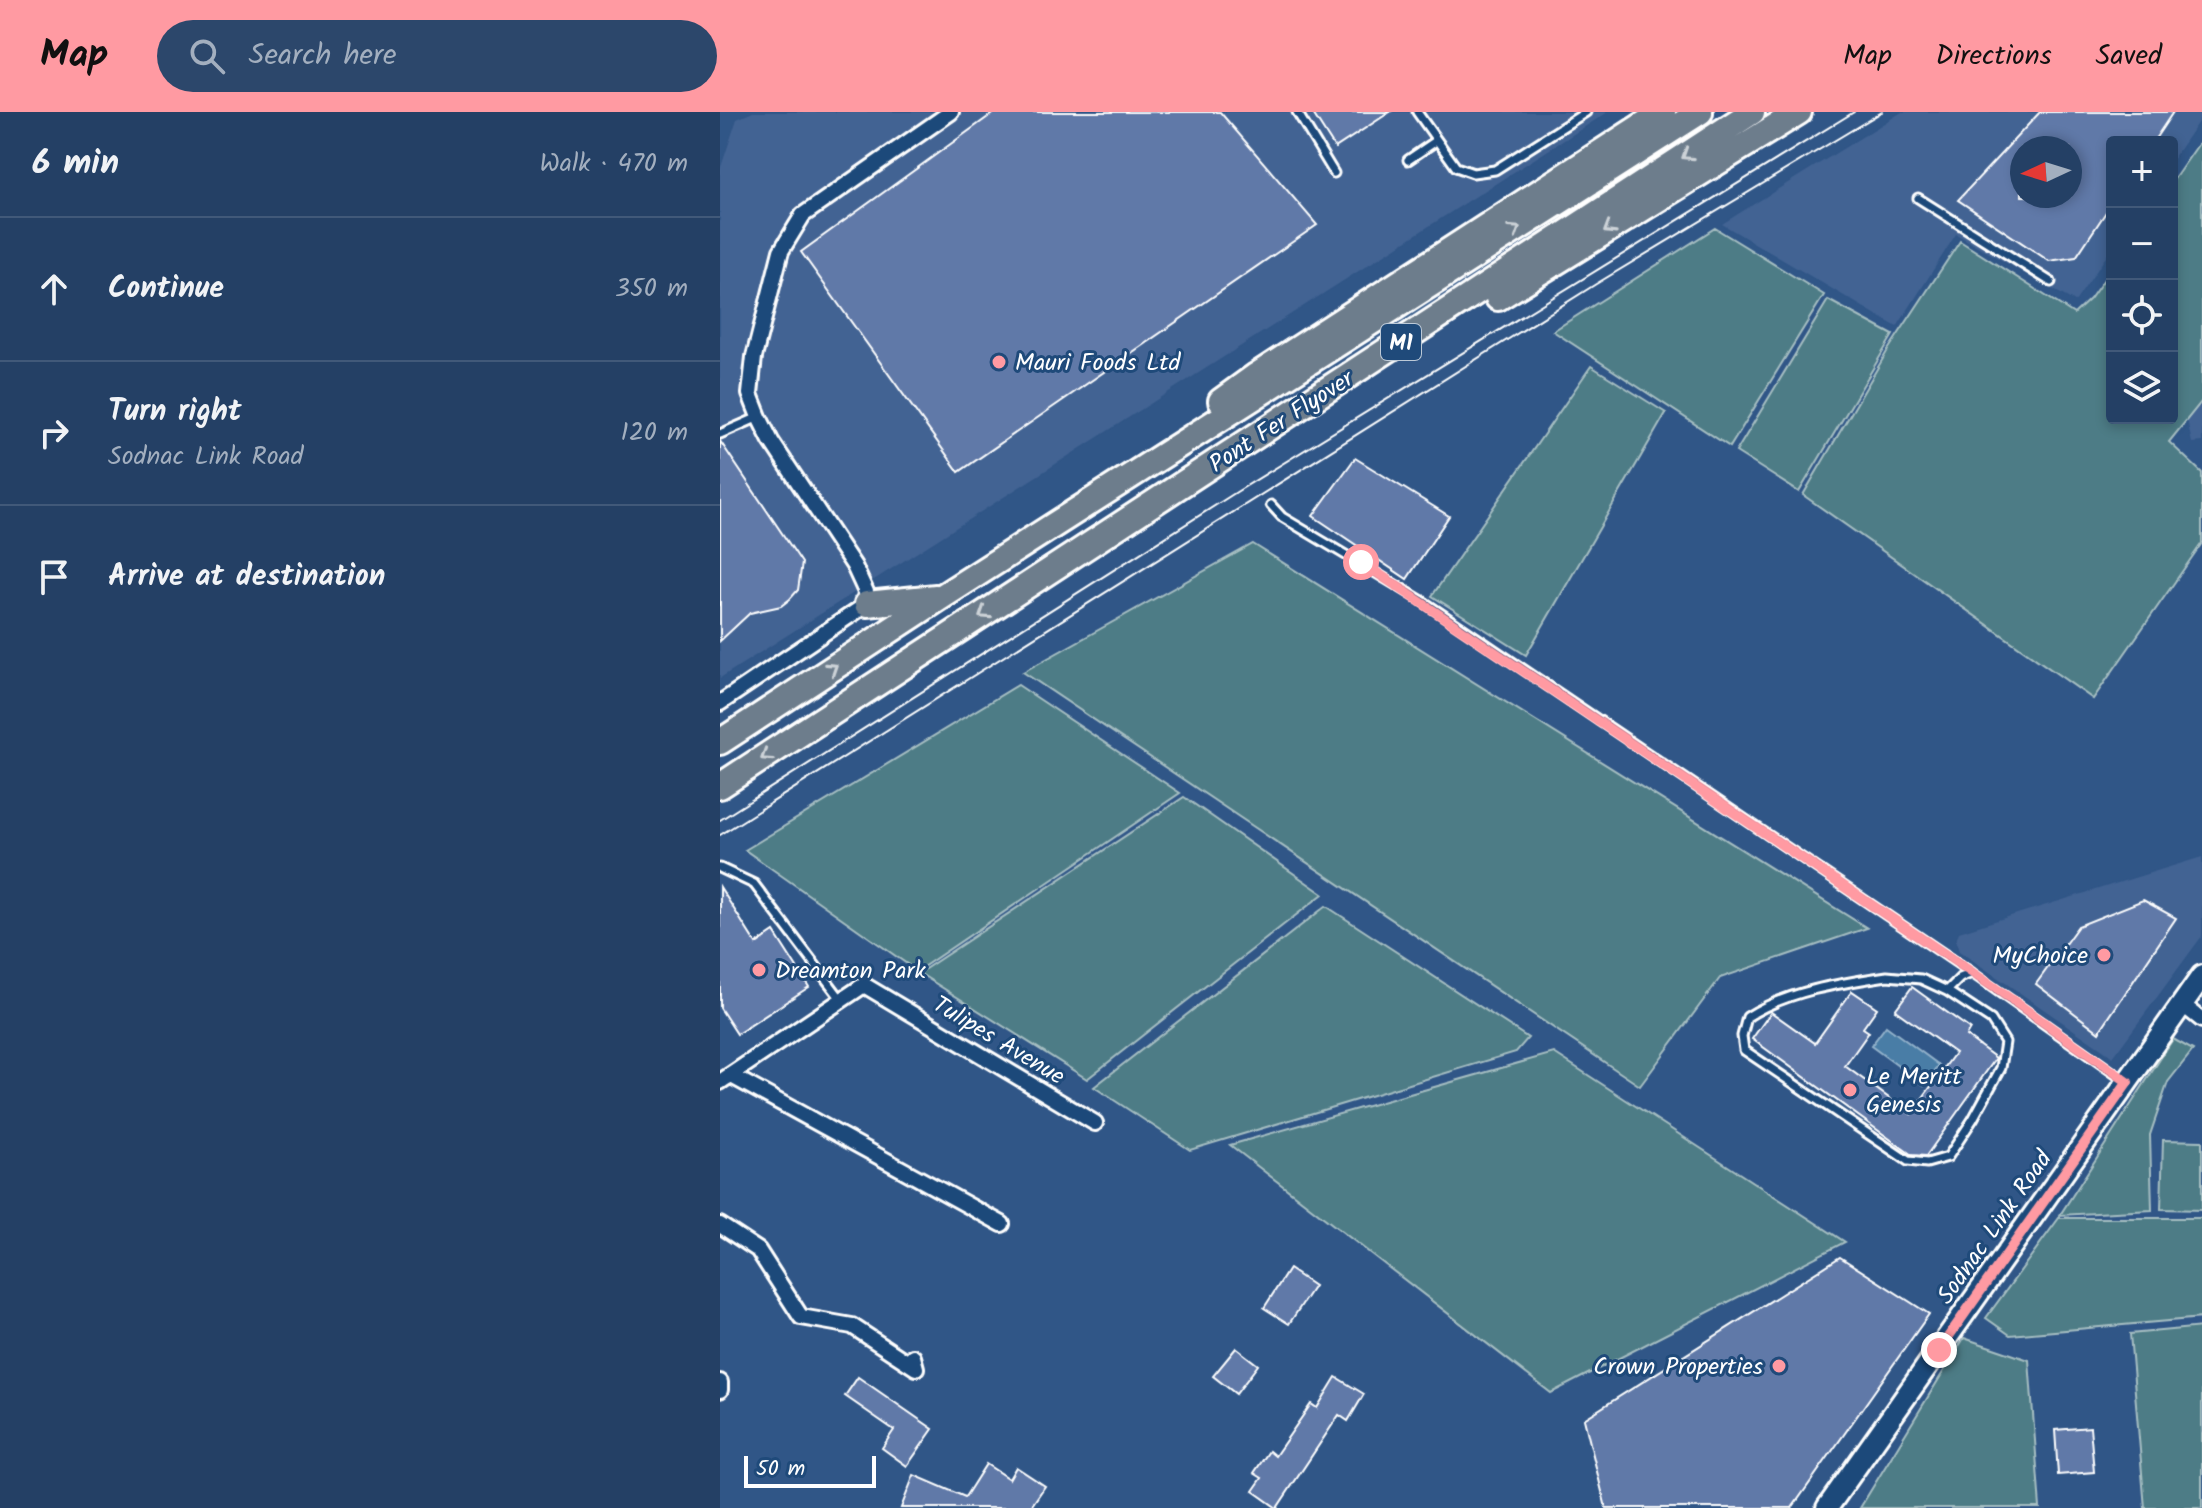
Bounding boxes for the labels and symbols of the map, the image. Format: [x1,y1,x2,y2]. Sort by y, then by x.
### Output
north arrow [2010,136,2082,208]
one-way arrow [1681,145,1696,160]
one-way arrow [1603,219,1618,234]
one-way arrow [1507,225,1521,240]
road number: M1 [1381,324,1421,360]
place label: Mauri Foods Ltd [1015,344,1182,383]
marker: Mauri Foods Ltd [990,353,1008,371]
street label: Pont Fer Flyover [1202,360,1364,484]
route start [1343,544,1379,580]
one-way arrow [979,605,993,620]
one-way arrow [823,663,838,678]
one-way arrow [761,746,775,761]
place label: MyChoice [1993,937,2088,976]
marker: MyChoice [2095,946,2113,964]
place label: Dreamton Park [775,952,926,991]
marker: Dreamton Park [750,961,768,979]
street label: Tulipes Avenue [924,986,1072,1096]
place label: Le Meritt Genesis [1866,1058,1962,1125]
marker: Le Meritt Genesis [1841,1081,1859,1099]
street label: Sodnac Link Road [1927,1142,2064,1313]
route end [1921,1332,1957,1368]
place label: Crown Properties [1593,1348,1763,1387]
marker: Crown Properties [1770,1357,1788,1375]
scale bar [744,1452,876,1488]

